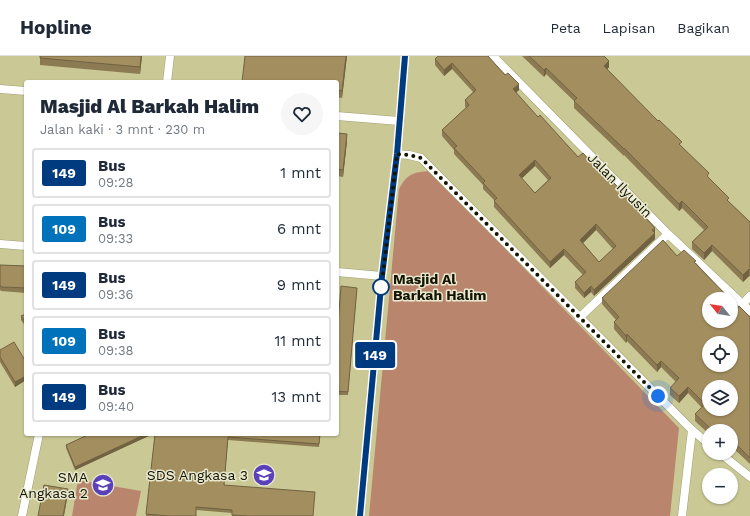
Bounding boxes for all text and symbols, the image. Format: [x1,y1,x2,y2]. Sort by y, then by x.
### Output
text: Hopline [20,16,92,39]
text: Peta [551,20,581,36]
text: Lapisan [603,20,655,36]
text: Bagikan [677,20,730,36]
button: heart [281,93,323,135]
text: Masjid Al Barkah Halim [40,95,259,118]
text: Jalan kaki · 3 mnt · 230 m [40,122,205,137]
street label: Jalan Ilyusin [584,149,656,221]
text: Bus [98,157,126,175]
text: 1 mnt [280,164,321,182]
text: 149 [52,165,76,181]
text: 09:28 [98,175,134,190]
text: Bus [98,213,126,231]
text: 6 mnt [277,220,321,238]
text: 109 [52,221,76,237]
text: 09:33 [98,231,133,246]
text: Bus [98,269,126,287]
place label: Masjid Al Barkah Halim [393,271,486,303]
text: 9 mnt [277,276,321,294]
text: 149 [52,277,76,293]
marker: Masjid Al Barkah Halim [372,278,390,296]
text: 09:36 [98,287,133,302]
north arrow [702,292,738,328]
map controls [702,292,738,504]
text: Bus [98,325,126,343]
text: 11 mnt [274,332,321,350]
text: 109 [52,333,76,349]
button: locate [702,336,738,372]
line badge: 149 [352,342,398,368]
text: 09:38 [98,343,134,358]
text: 149 [363,347,387,363]
button: layers [702,380,738,416]
text: Bus [98,381,126,399]
your location [648,386,668,406]
text: 13 mnt [272,388,321,406]
text: 149 [52,389,76,405]
text: 09:40 [98,399,134,414]
button: + [702,424,738,460]
school or university icon: SDS Angkasa 3 [251,462,277,488]
place label: SDS Angkasa 3 [147,467,248,483]
button: − [702,468,738,504]
place label: SMA Angkasa 2 [19,469,88,501]
school or university icon: SMA Angkasa 2 [90,472,116,498]

